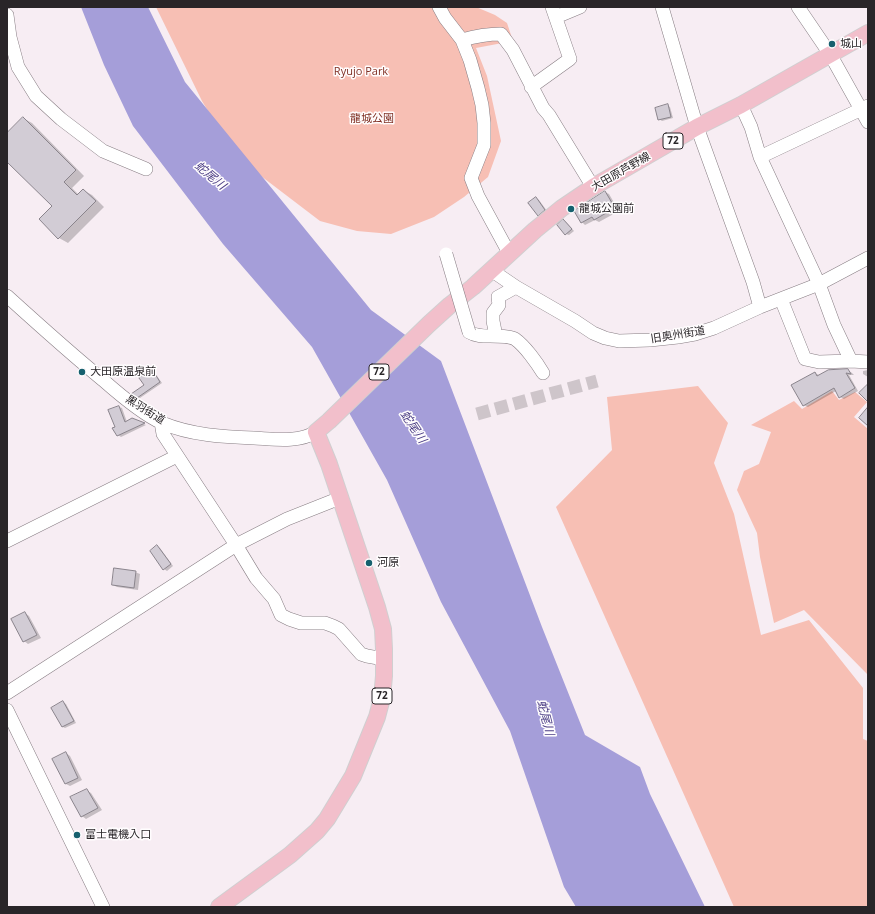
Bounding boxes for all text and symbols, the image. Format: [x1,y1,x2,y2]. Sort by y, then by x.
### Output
place label: 城山 [840,37,862,51]
marker: 城山 [827,39,837,49]
park label: Ryujo Park [334,65,388,79]
park label: 龍城公園 [350,112,394,126]
road number: 72 [663,133,683,149]
street label: 大田原芦野線 [589,150,653,194]
water label: 蛇尾川 [192,159,228,193]
place label: 龍城公園前 [579,202,634,216]
marker: 龍城公園前 [566,204,576,214]
street label: 旧奥州街道 [650,324,706,346]
road number: 72 [369,364,389,380]
place label: 大田原温泉前 [90,365,156,379]
marker: 大田原温泉前 [77,367,87,377]
street label: 黒羽街道 [123,393,167,427]
water label: 蛇尾川 [397,408,429,446]
place label: 河原 [377,556,399,570]
marker: 河原 [364,558,374,568]
road number: 72 [372,688,392,704]
water label: 蛇尾川 [534,699,556,737]
place label: 富士電機入口 [85,828,151,842]
marker: 富士電機入口 [72,830,82,840]

